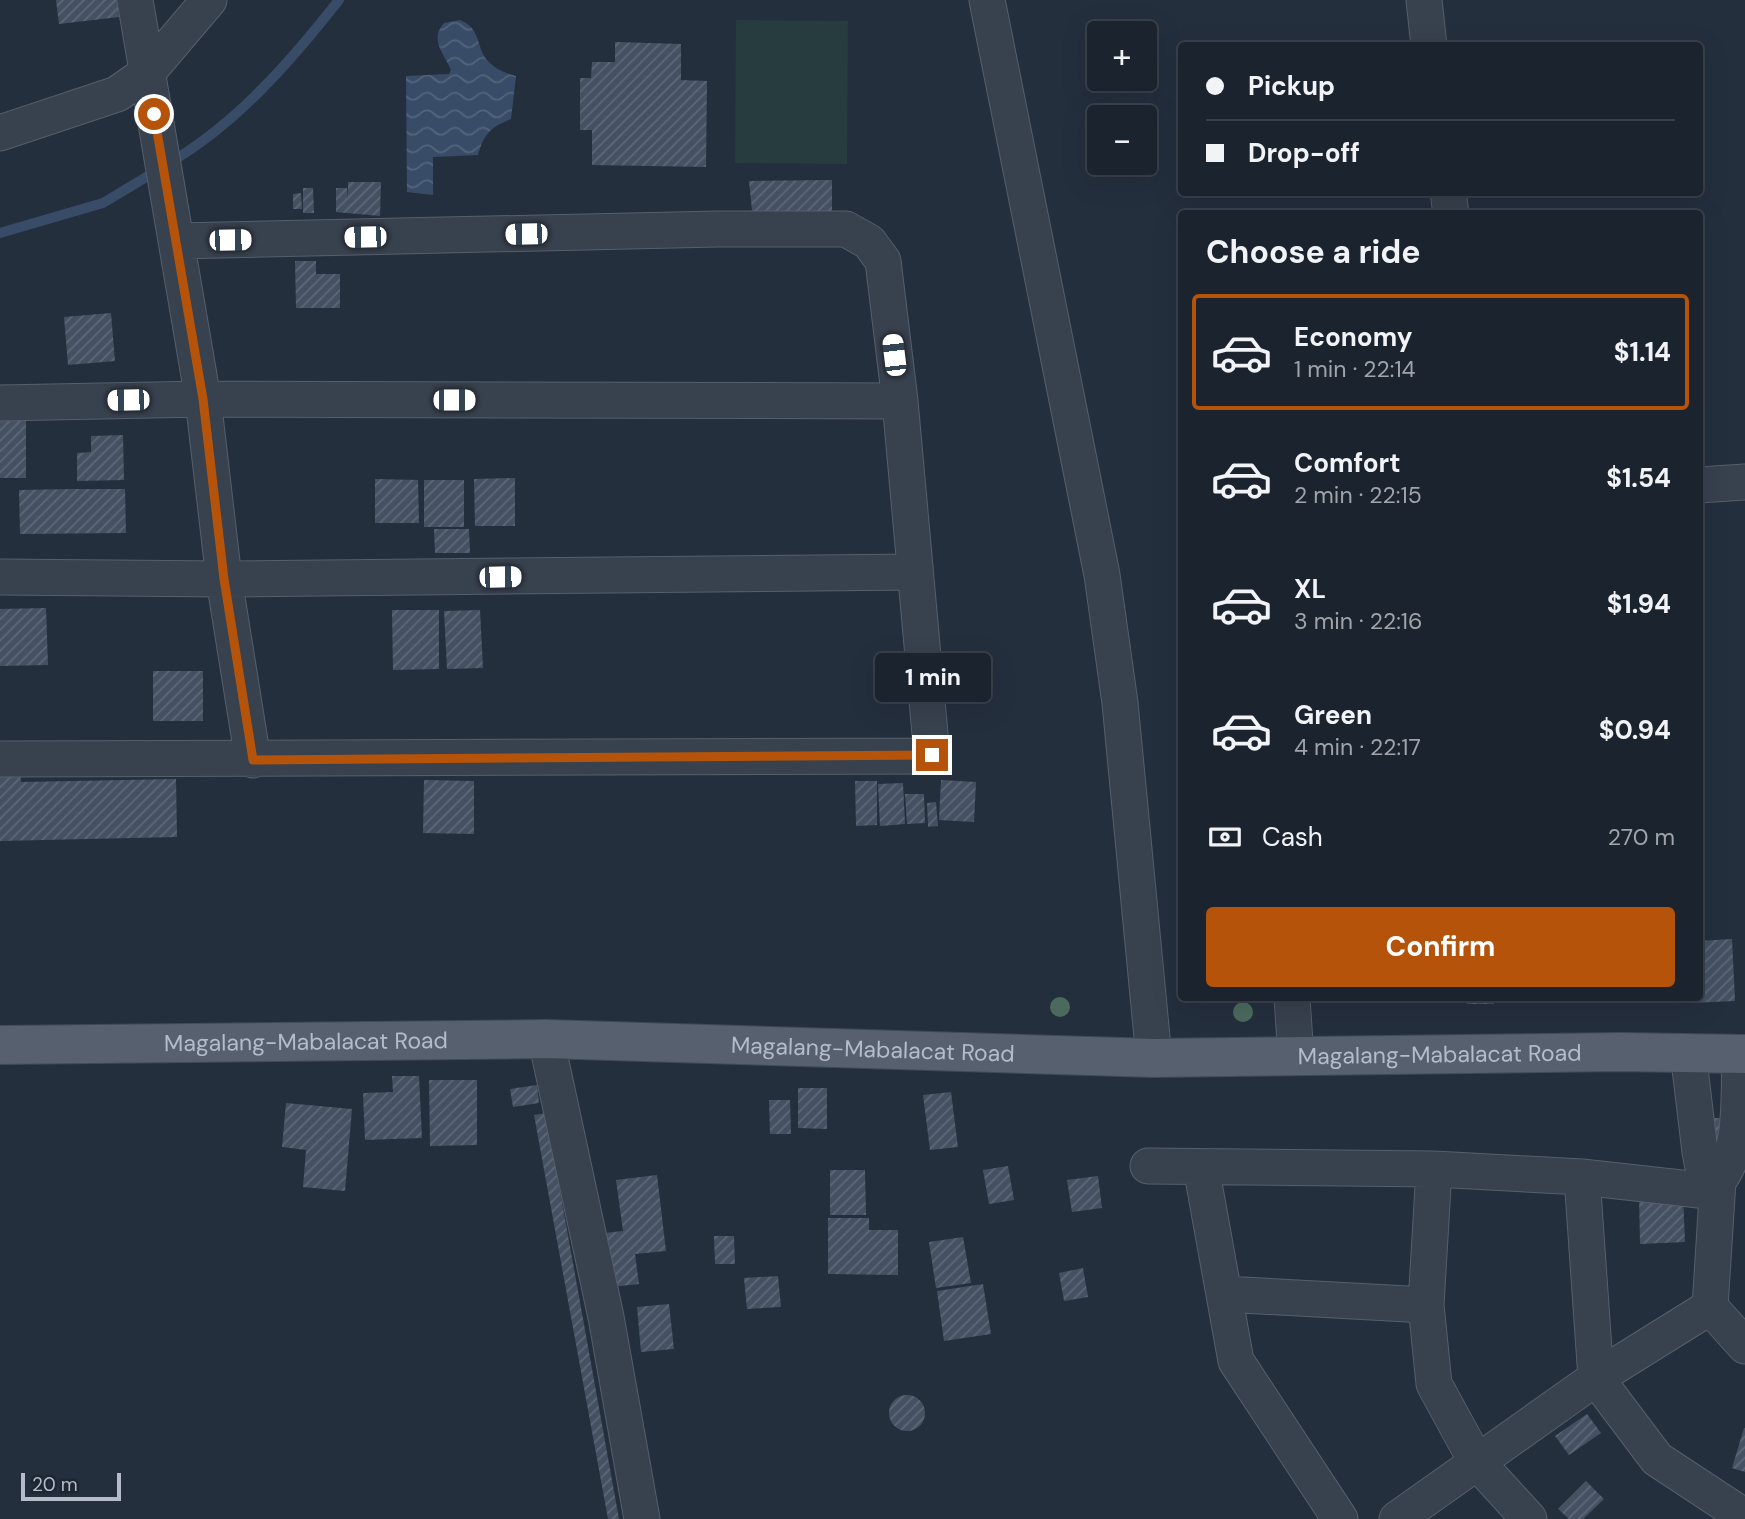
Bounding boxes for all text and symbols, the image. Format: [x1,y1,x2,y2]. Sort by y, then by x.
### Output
map controls [1087,21,1157,175]
button: + [1087,21,1157,91]
text: Pickup [1248,69,1335,103]
route start [138,98,170,130]
button: − [1087,105,1157,175]
text: Drop-off [1248,136,1360,170]
car [505,223,548,245]
car [344,226,387,248]
car [209,229,252,251]
text: Choose a ride [1206,231,1421,273]
text: Economy [1294,320,1412,354]
icon: car [1210,321,1273,384]
car [882,333,907,377]
text: $1.14 [1614,335,1671,369]
text: 1 min · 22:14 [1294,354,1416,384]
car [107,389,150,411]
car [434,390,476,411]
text: Comfort [1294,446,1400,480]
icon: car [1210,447,1273,510]
text: $1.54 [1606,461,1671,495]
text: 2 min · 22:15 [1294,480,1422,510]
car [479,566,522,588]
text: XL [1294,572,1326,606]
icon: car [1210,573,1273,636]
text: $1.94 [1607,587,1671,621]
text: 3 min · 22:16 [1294,606,1422,636]
callout: 1 min [874,654,990,702]
text: 1 min [905,662,961,692]
text: Green [1294,698,1372,732]
icon: car [1210,699,1273,762]
text: $0.94 [1599,713,1671,747]
text: 4 min · 22:17 [1294,732,1421,762]
route end [916,739,948,771]
icon: cash [1206,818,1244,856]
text: Cash [1262,820,1323,854]
text: 270 m [1608,822,1675,852]
button: Confirm [1206,907,1675,987]
street label: Magalang-Mabalacat Road [164,1025,448,1058]
street label: Magalang-Mabalacat Road [730,1030,1015,1069]
street label: Magalang-Mabalacat Road [1298,1038,1582,1071]
scale bar [21,1470,121,1502]
text: 20 m [32,1472,78,1497]

